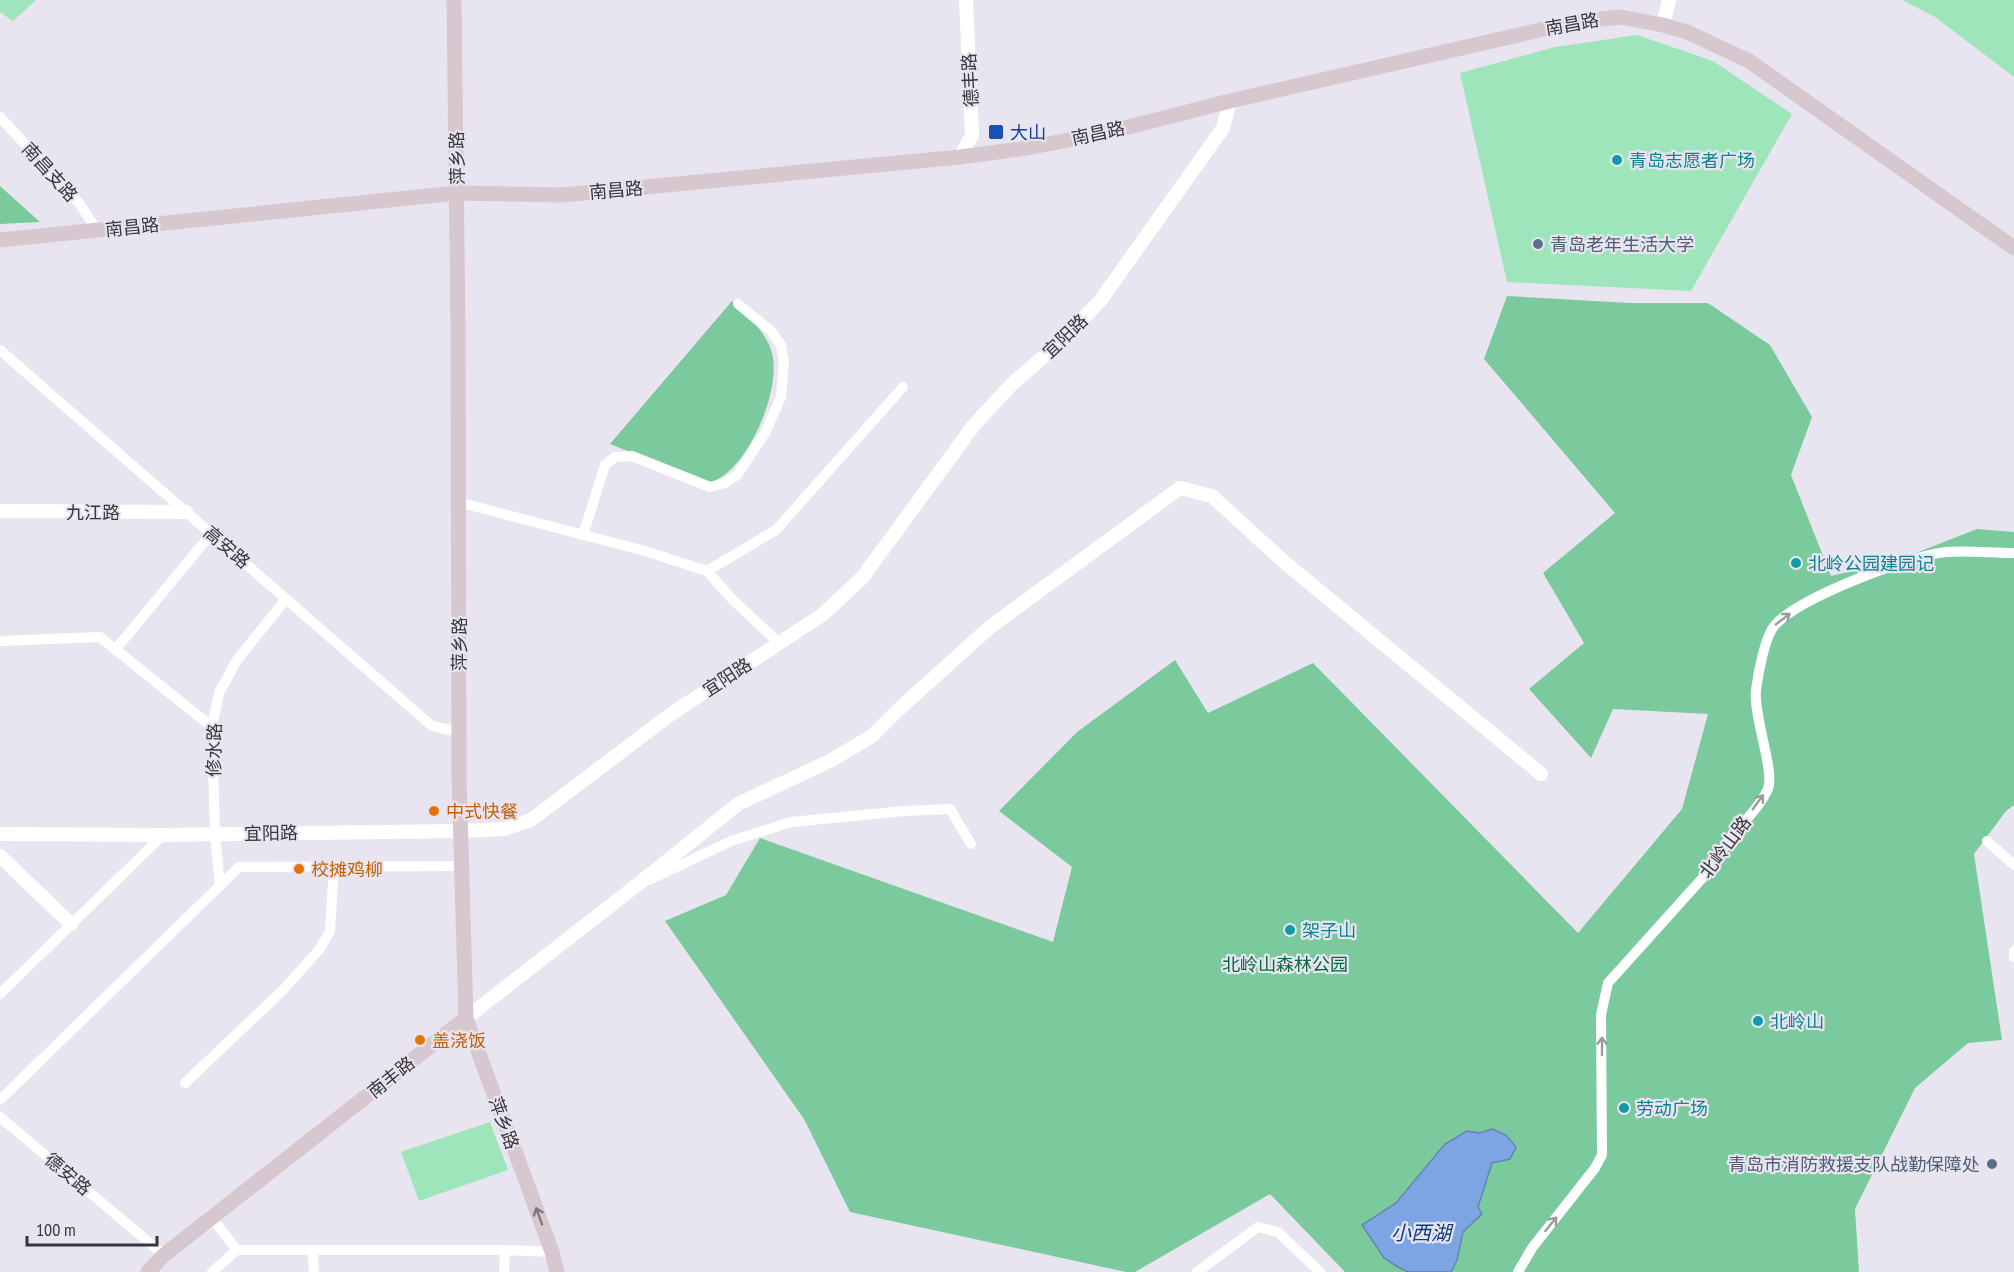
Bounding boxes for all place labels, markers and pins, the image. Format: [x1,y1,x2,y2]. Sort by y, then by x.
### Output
place label: 大山 [1010,121,1046,144]
marker: 大山 [987,123,1005,141]
place label: 青岛志愿者广场 [1629,149,1755,172]
marker: 青岛志愿者广场 [1610,153,1624,167]
place label: 青岛老年生活大学 [1550,233,1694,256]
marker: 青岛老年生活大学 [1531,237,1545,251]
place label: 北岭公园建园记 [1808,552,1934,575]
marker: 北岭公园建园记 [1789,556,1803,570]
place label: 中式快餐 [446,800,518,823]
marker: 中式快餐 [427,804,441,818]
place label: 校摊鸡柳 [311,858,383,881]
marker: 校摊鸡柳 [292,862,306,876]
place label: 架子山 [1302,919,1356,942]
marker: 架子山 [1283,923,1297,937]
place label: 北岭山 [1770,1010,1824,1033]
marker: 北岭山 [1751,1014,1765,1028]
place label: 盖浇饭 [432,1029,486,1052]
marker: 盖浇饭 [413,1033,427,1047]
place label: 劳动广场 [1636,1097,1708,1120]
marker: 劳动广场 [1617,1101,1631,1115]
place label: 青岛市消防救援支队战勤保障处 [1728,1153,1980,1176]
marker: 青岛市消防救援支队战勤保障处 [1985,1157,1999,1171]

